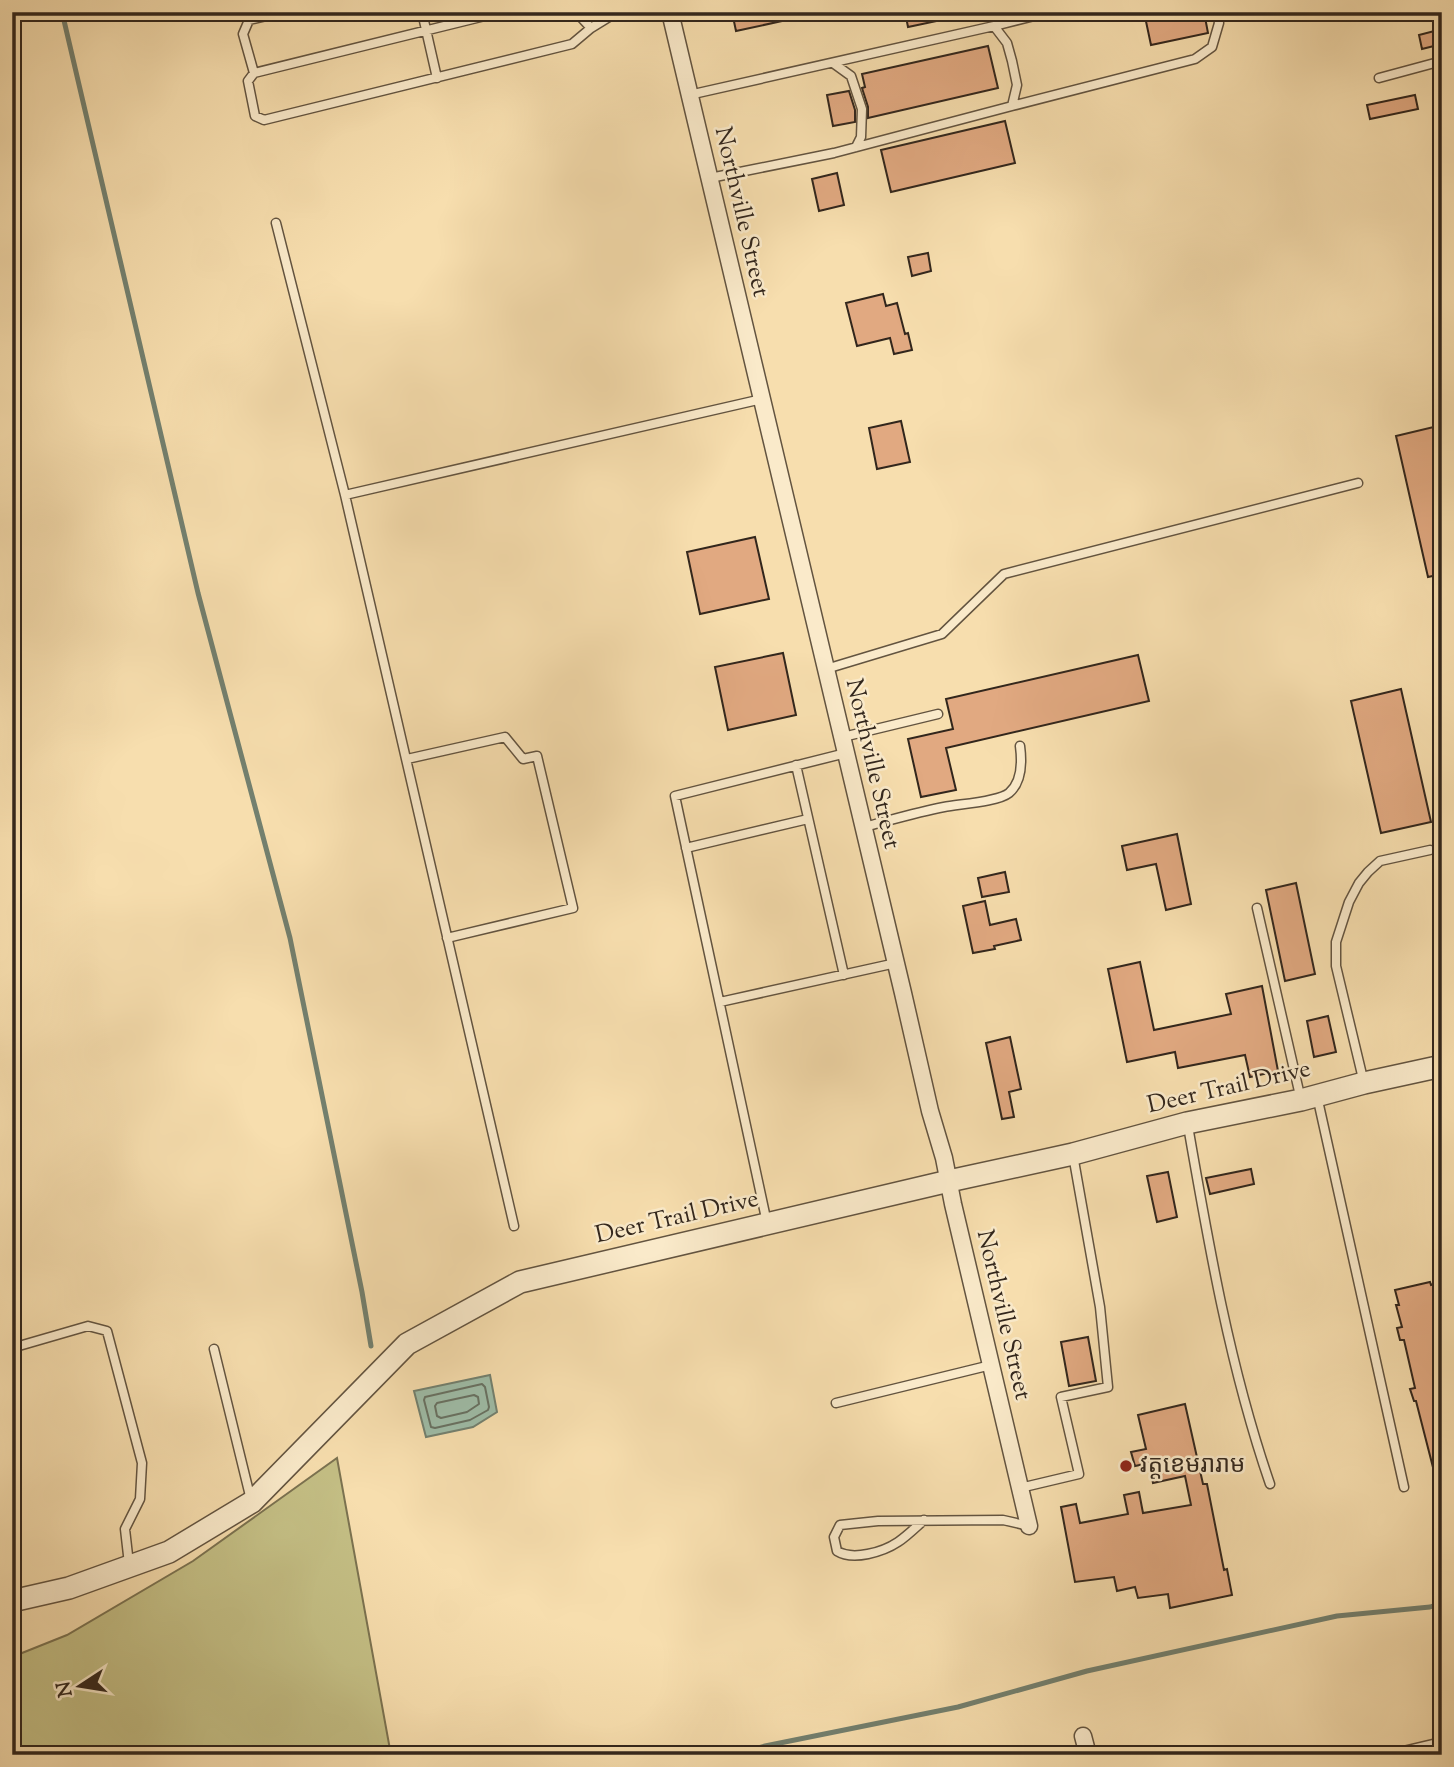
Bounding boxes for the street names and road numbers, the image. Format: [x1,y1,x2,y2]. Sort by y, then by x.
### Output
street label: Northville Street [705,124,777,300]
street label: Northville Street [836,676,908,852]
street label: Deer Trail Drive [1144,1053,1314,1123]
street label: Deer Trail Drive [592,1183,762,1253]
street label: Northville Street [967,1227,1039,1403]

